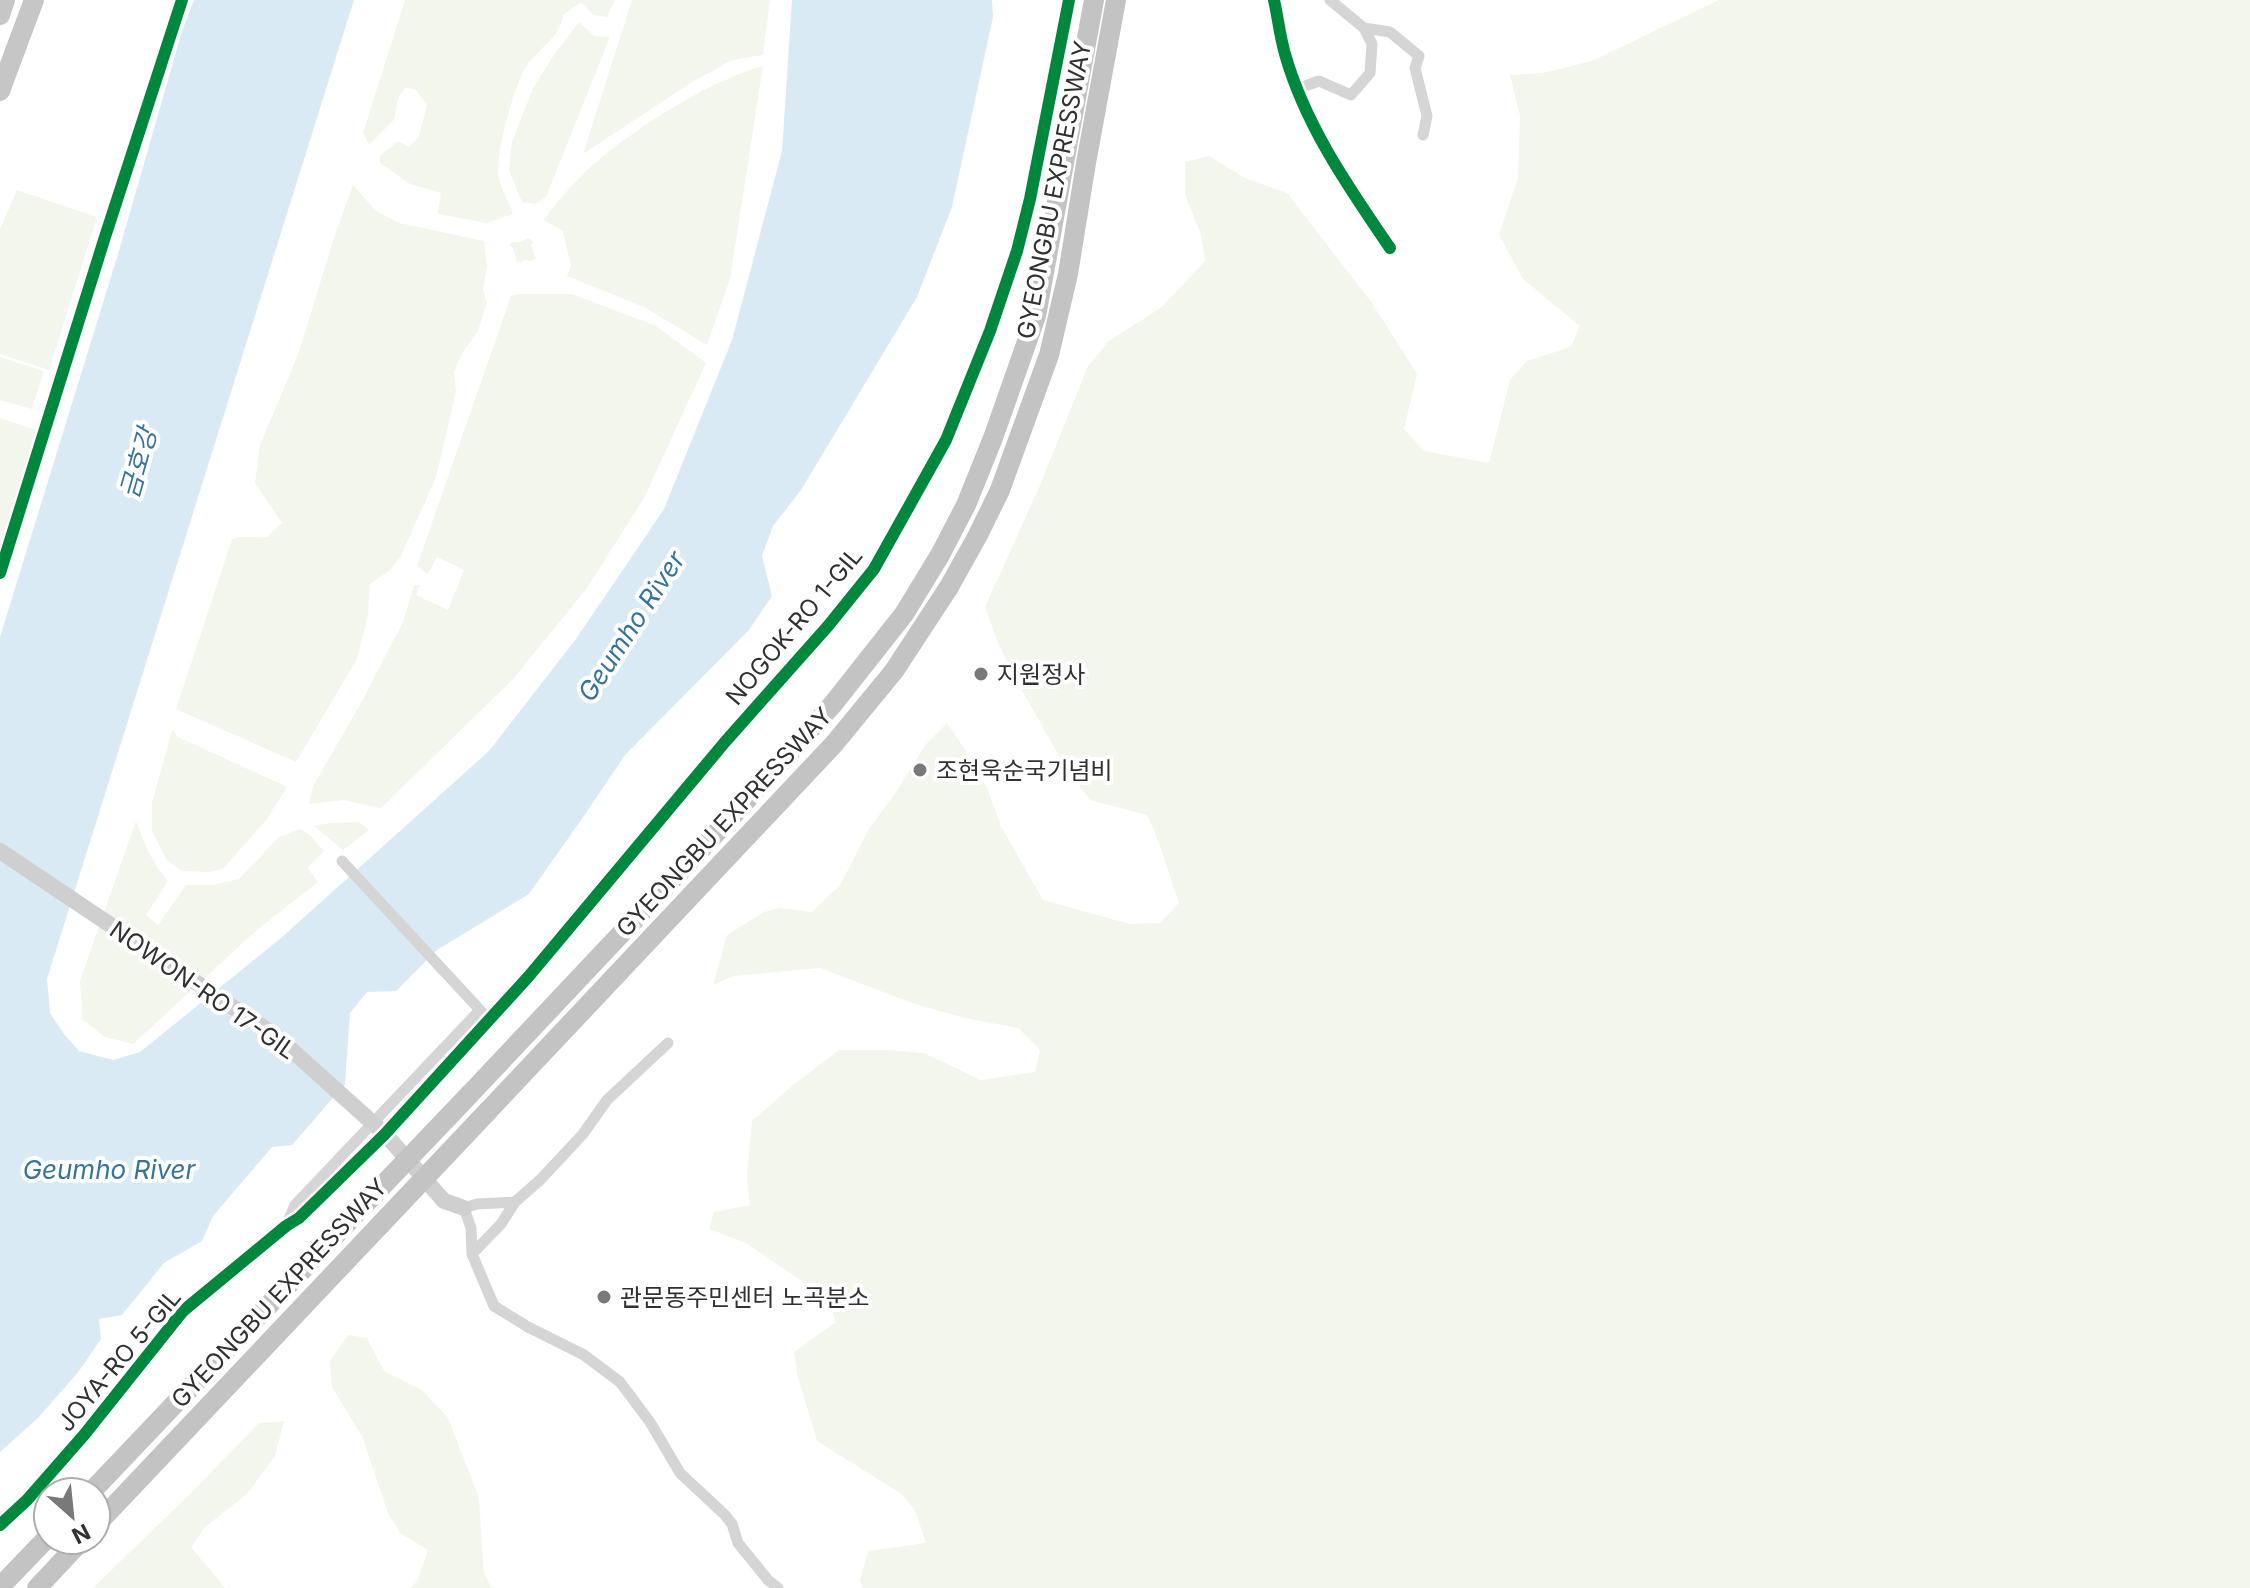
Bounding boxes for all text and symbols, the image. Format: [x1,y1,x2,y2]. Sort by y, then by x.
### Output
street label: GYEONGBU EXPRESSWAY [1011,39,1097,341]
water label: 금호강 [113,421,164,502]
street label: NOGOK-RO 1-GIL [720,541,868,711]
water label: Geumho River [571,544,692,707]
place label: 지원정사 [997,660,1085,689]
marker: 지원정사 [972,665,990,683]
street label: GYEONGBU EXPRESSWAY [610,701,838,943]
place label: 조현욱순국기념비 [936,756,1113,785]
marker: 조현욱순국기념비 [911,761,929,779]
street label: NOWON-RO 17-GIL [104,915,302,1065]
water label: Geumho River [23,1154,197,1185]
street label: GYEONGBU EXPRESSWAY [165,1172,393,1414]
street label: JOYA-RO 5-GIL [51,1283,187,1437]
place label: 관문동주민센터 노곡분소 [620,1283,870,1312]
marker: 관문동주민센터 노곡분소 [595,1288,613,1306]
north arrow [32,1476,112,1556]
text: N [68,1518,94,1549]

